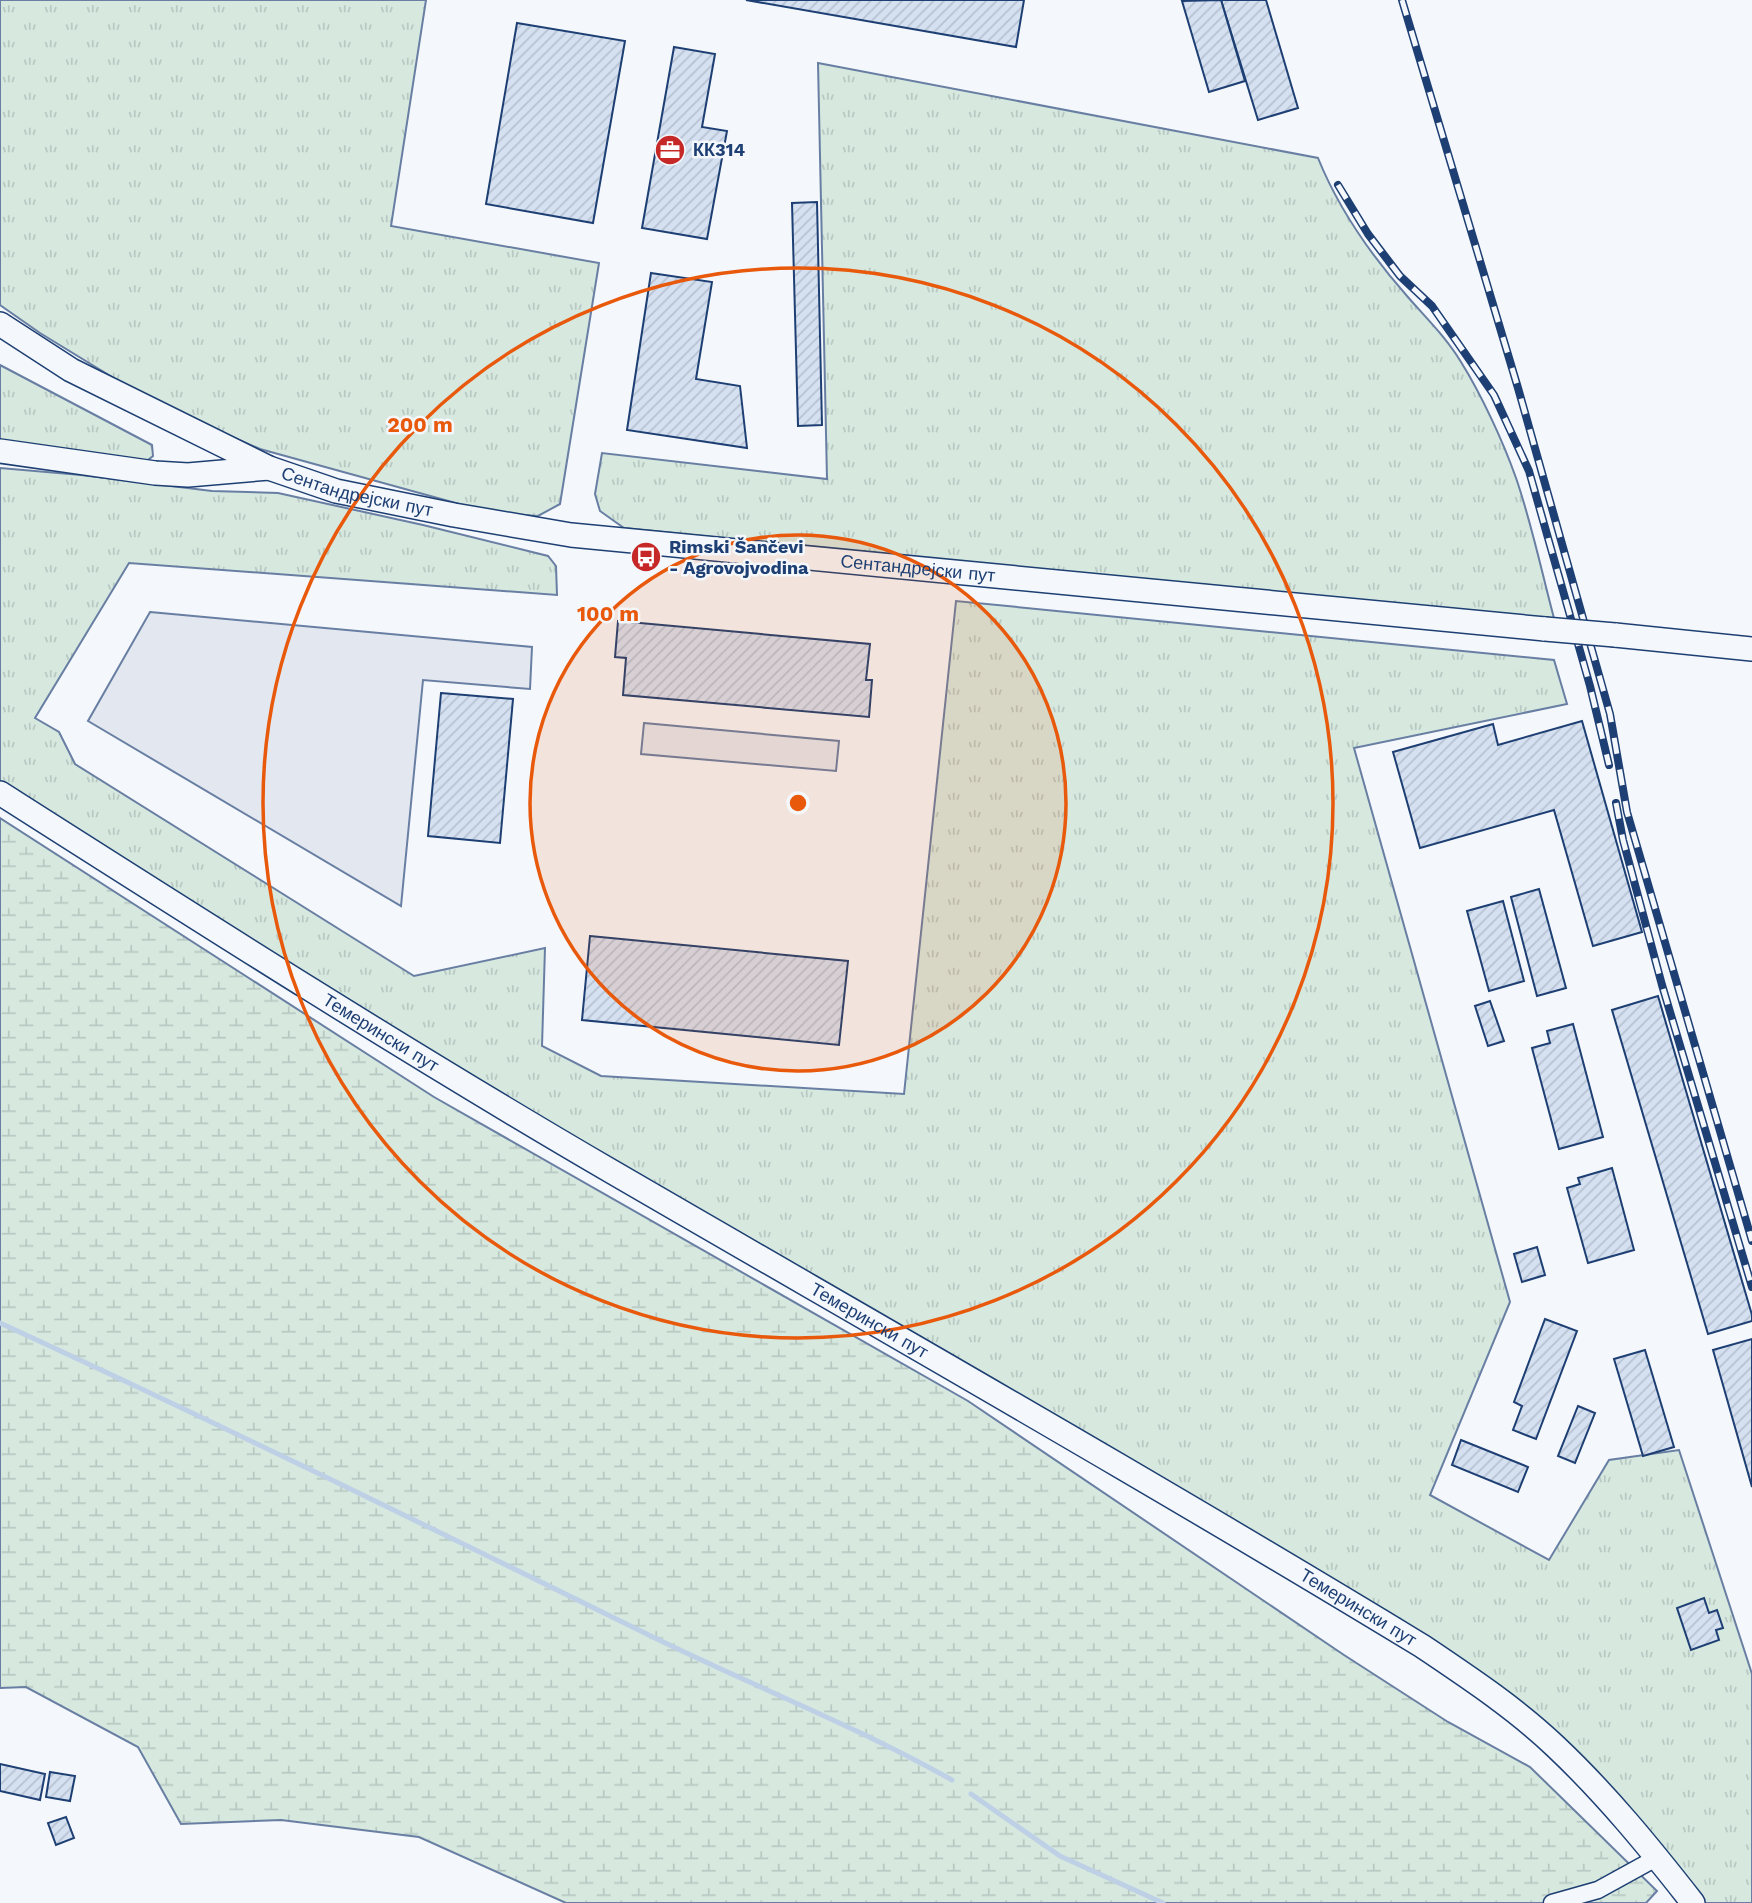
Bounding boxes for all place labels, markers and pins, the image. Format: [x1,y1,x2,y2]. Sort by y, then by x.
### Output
office icon: КК314 [653,133,687,167]
place label: КК314 [693,139,745,160]
place label: Rimski Šančevi - Agrovojvodina [669,536,809,578]
bus stop icon: Rimski Šančevi - Agrovojvodina [629,540,663,574]
centre of rings [786,791,810,815]

